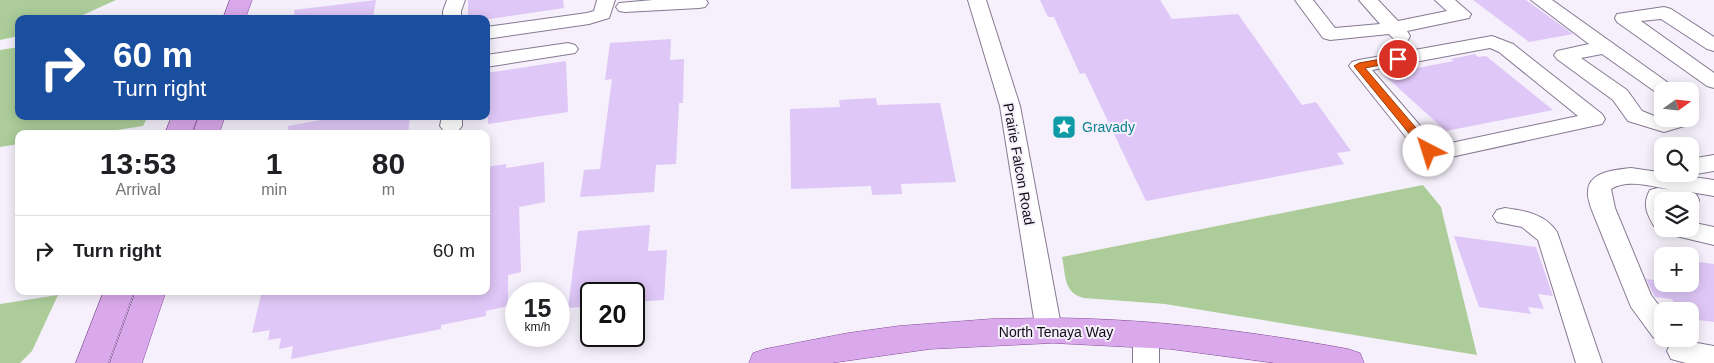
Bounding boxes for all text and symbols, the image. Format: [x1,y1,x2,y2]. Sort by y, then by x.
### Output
icon: right [30,35,95,100]
text: 60 m [113,35,193,74]
pin [1377,38,1419,80]
icon: arrive [1384,45,1412,73]
text: Turn right [113,76,206,101]
north arrow [1654,82,1699,128]
map controls [1654,82,1699,347]
street label: Prairie Falcon Road [1000,102,1038,226]
place icon: Gravady [1051,114,1077,140]
place label: Gravady [1082,119,1135,135]
position arrow [1402,124,1454,176]
button: search [1654,137,1699,182]
text: 13:53 [100,147,177,180]
text: 1 [266,147,283,180]
text: 80 [372,147,405,180]
text: Arrival [115,181,161,198]
text: min [261,181,287,198]
text: m [382,181,395,198]
button: layers [1654,192,1699,237]
icon: right [30,237,58,265]
text: Turn right [73,240,161,261]
text: 60 m [433,240,475,261]
button: + [1654,247,1699,292]
speed limit sign: 20 [580,282,645,347]
text: 15 [524,294,551,322]
button: − [1654,302,1699,347]
text: km/h [524,320,551,334]
street label: North Tenaya Way [999,324,1113,340]

